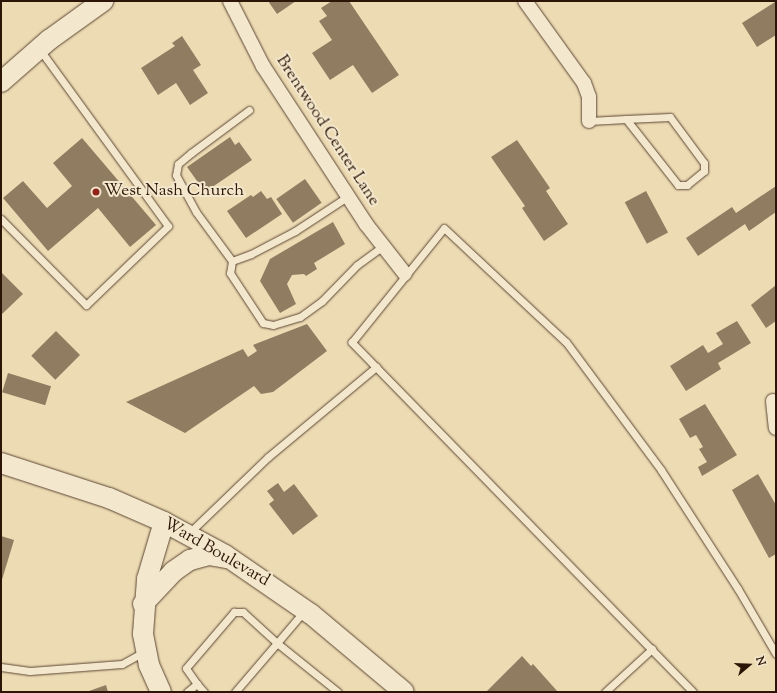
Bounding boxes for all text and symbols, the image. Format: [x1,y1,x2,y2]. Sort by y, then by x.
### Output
street label: Brentwood Center Lane [271,52,383,210]
place label: West Nash Church [104,182,244,202]
marker: West Nash Church [91,187,101,197]
street label: Ward Boulevard [159,514,273,592]
north arrow [729,645,769,685]
text: N [751,654,769,668]

